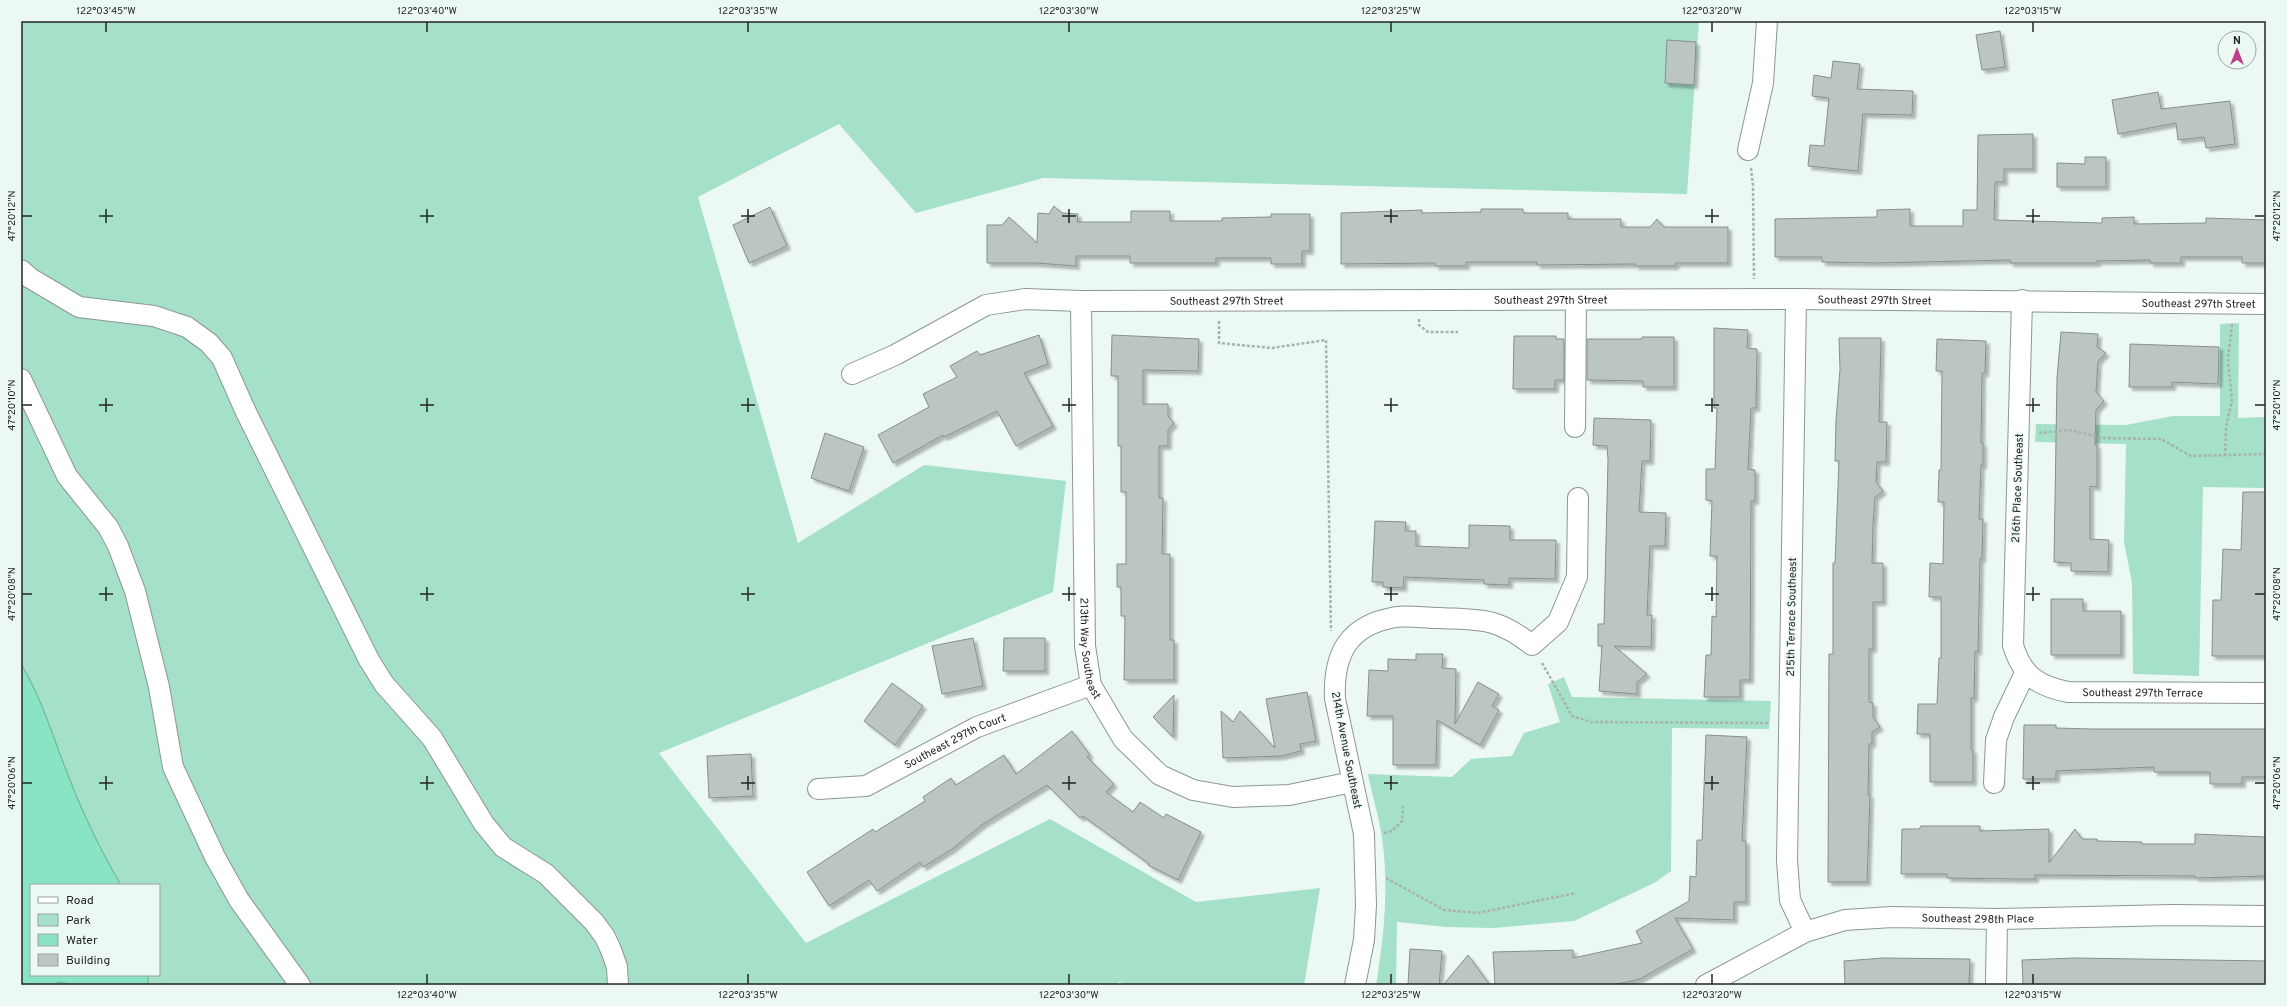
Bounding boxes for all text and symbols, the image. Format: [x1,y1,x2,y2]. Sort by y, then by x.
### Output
text: 122°03'45"W [76,5,136,18]
text: 122°03'40"W [397,5,457,18]
text: 122°03'35"W [718,5,778,18]
text: 122°03'30"W [1039,5,1099,18]
text: 122°03'25"W [1361,5,1421,18]
text: 122°03'20"W [1682,5,1742,18]
text: 122°03'15"W [2004,5,2062,18]
north arrow [2217,30,2257,70]
text: N [2233,34,2241,48]
text: 47°20'12"N [6,190,19,242]
text: 47°20'12"N [2271,190,2284,242]
street label: Southeast 297th Street [1818,293,1932,308]
street label: Southeast 297th Street [1170,294,1284,309]
street label: Southeast 297th Street [1494,294,1608,308]
street label: Southeast 297th Street [2142,297,2256,312]
text: 47°20'10"N [6,379,19,431]
text: 47°20'10"N [2271,379,2284,431]
street label: 216th Place Southeast [2009,433,2027,543]
street label: 215th Terrace Southeast [1784,557,1800,677]
text: 47°20'08"N [6,567,19,621]
text: 47°20'08"N [2271,567,2284,621]
street label: 213th Way Southeast [1076,597,1104,702]
street label: Southeast 297th Terrace [2082,686,2203,701]
street label: 214th Avenue Southeast [1328,690,1364,810]
street label: Southeast 297th Court [902,711,1008,772]
text: 47°20'06"N [6,756,19,810]
text: 47°20'06"N [2271,756,2284,810]
legend [30,884,160,976]
text: Road [66,893,94,909]
street label: Southeast 298th Place [1921,912,2034,927]
text: Park [66,913,91,929]
text: Water [66,933,98,949]
text: Building [66,953,110,969]
text: 122°03'40"W [397,989,457,1002]
text: 122°03'35"W [718,989,778,1002]
text: 122°03'30"W [1039,989,1099,1002]
text: 122°03'25"W [1361,989,1421,1002]
text: 122°03'20"W [1682,989,1742,1002]
text: 122°03'15"W [2004,989,2062,1002]

